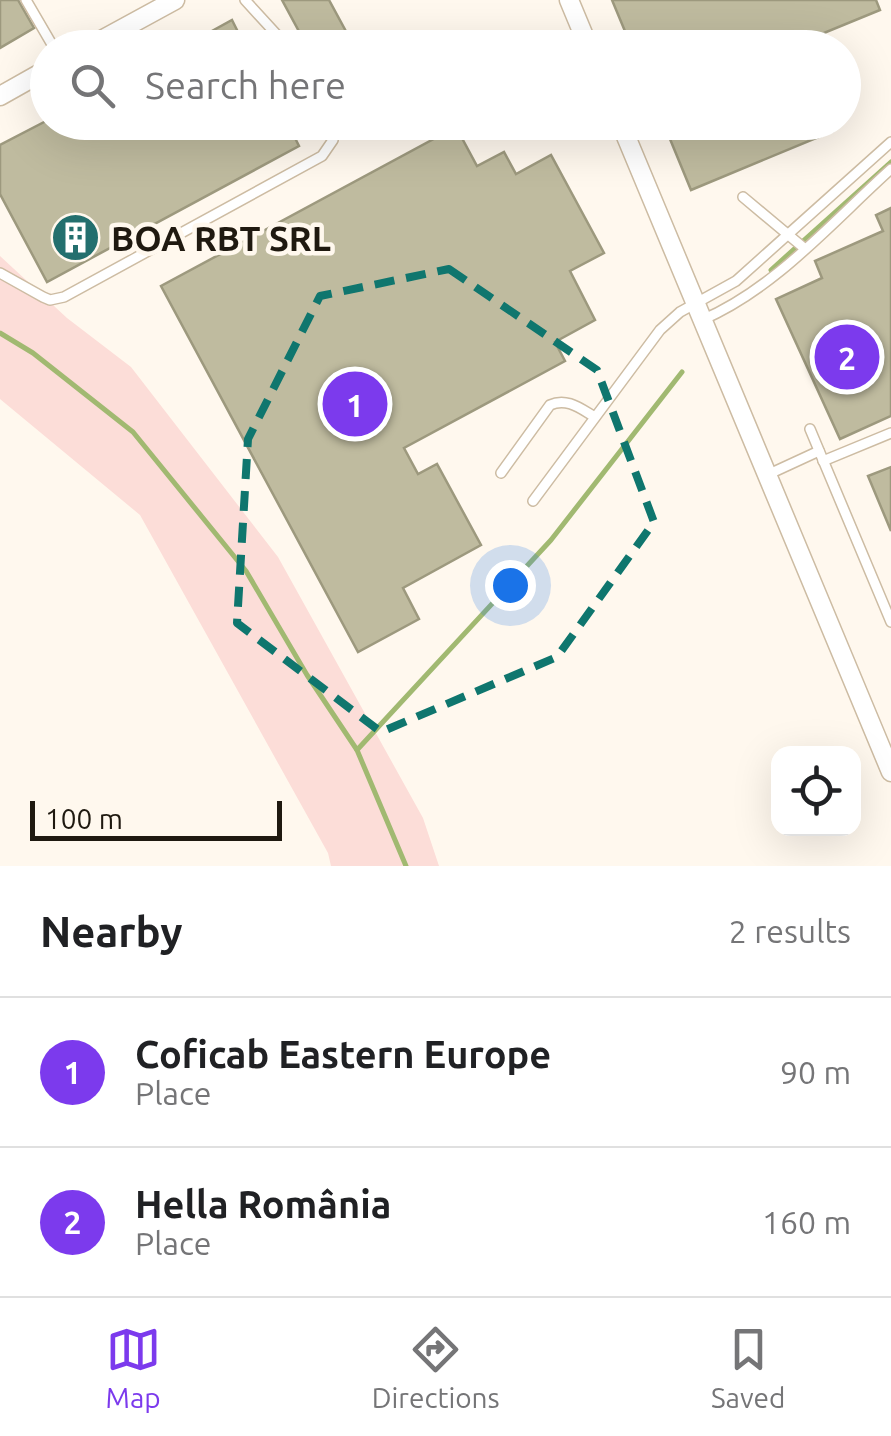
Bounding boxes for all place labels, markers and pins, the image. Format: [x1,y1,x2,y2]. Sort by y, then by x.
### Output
building icon: BOA RBT SRL [50,212,102,264]
place label: BOA RBT SRL [111,218,331,258]
pin: 2 [814,320,880,394]
pin: 1 [322,366,388,442]

